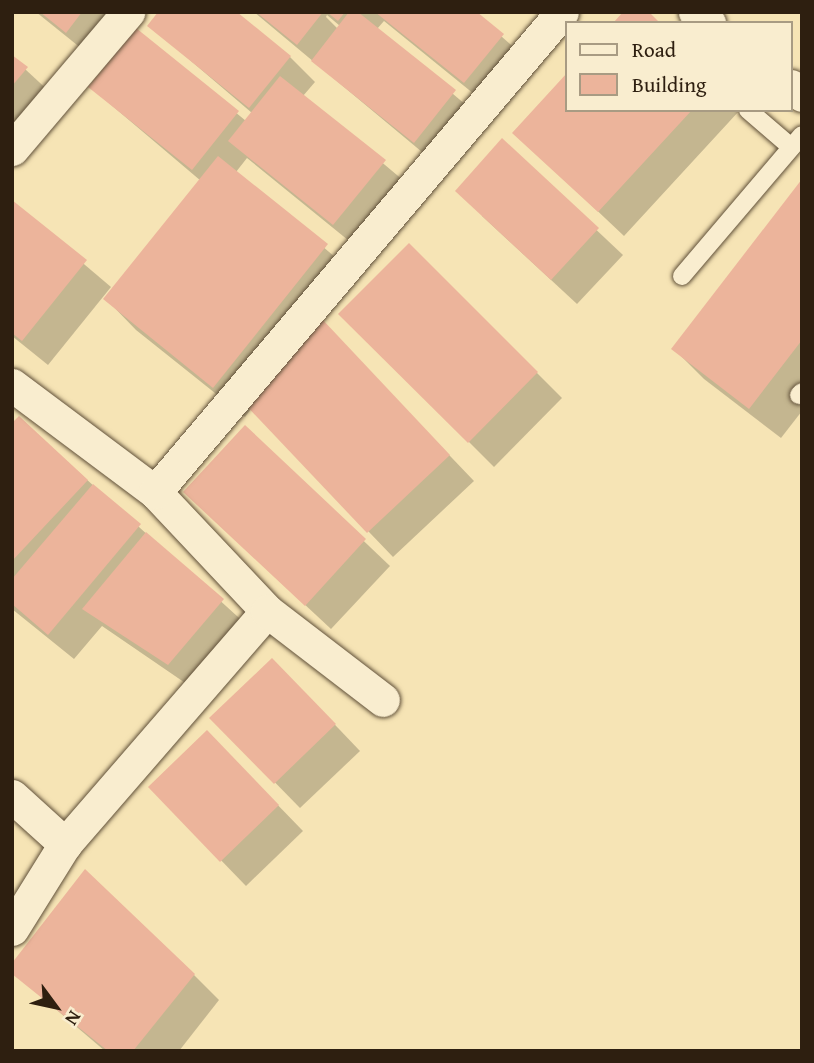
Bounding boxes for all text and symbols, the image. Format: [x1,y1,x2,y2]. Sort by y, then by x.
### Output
legend [566,21,793,112]
text: Road [632,34,676,65]
text: Building [632,69,706,100]
north arrow [21,972,91,1042]
text: N [58,1005,89,1031]

